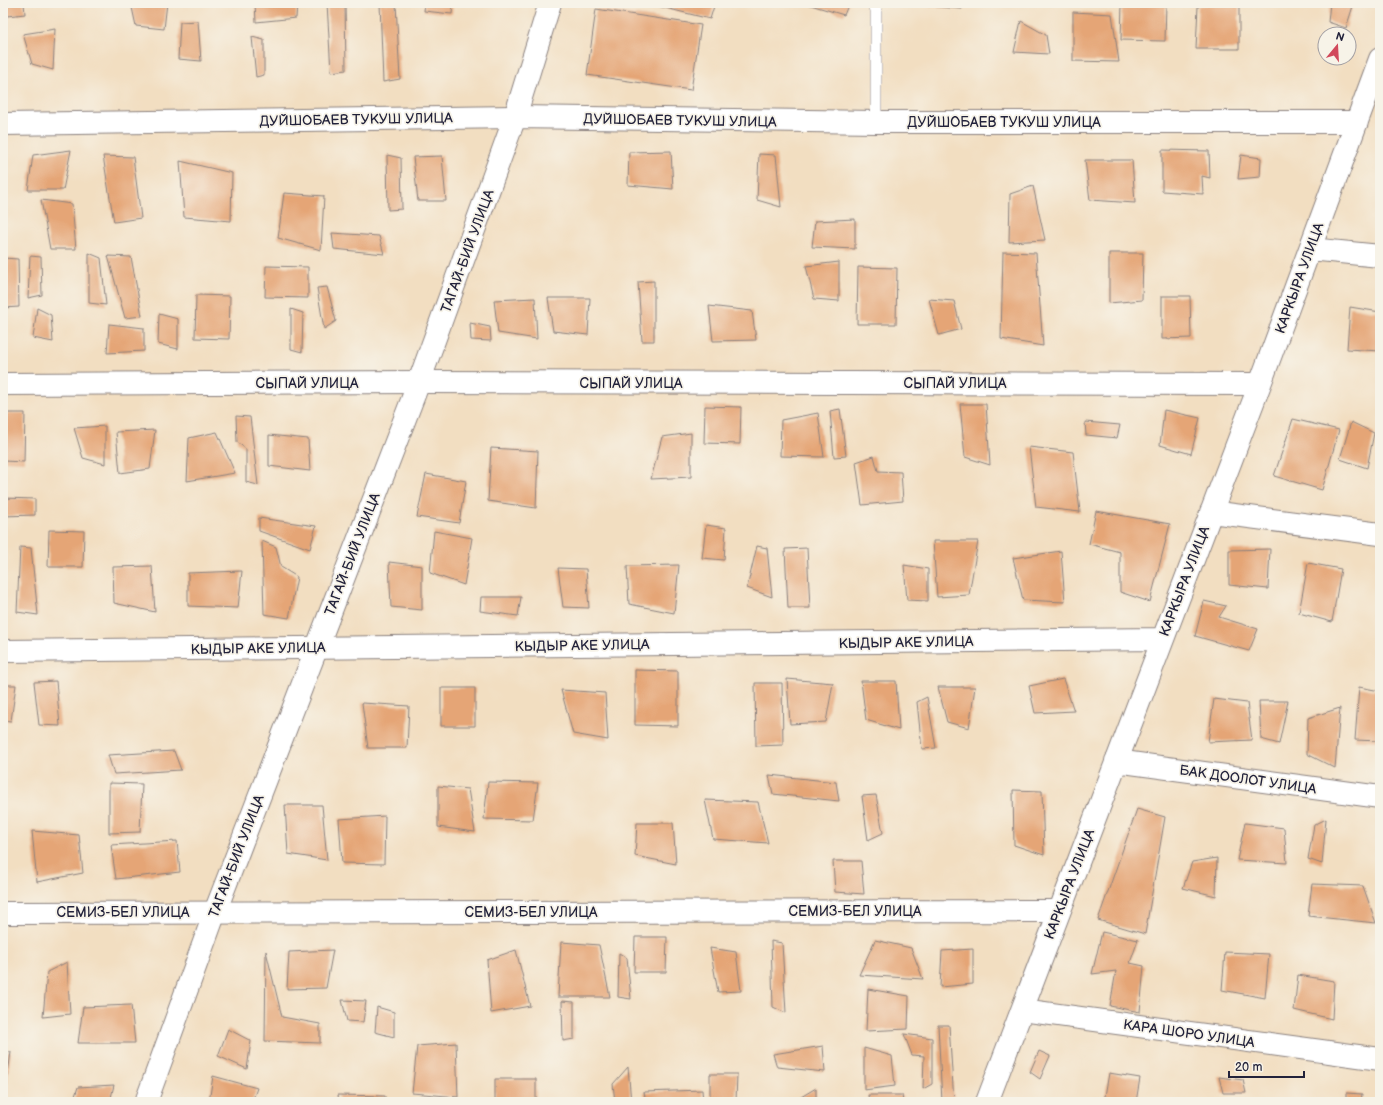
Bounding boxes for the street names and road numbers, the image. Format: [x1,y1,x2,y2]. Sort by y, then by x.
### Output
street label: ДУЙШОБАЕВ ТУКУШ УЛИЦА [259,109,453,130]
street label: ДУЙШОБАЕВ ТУКУШ УЛИЦА [583,110,777,131]
street label: ДУЙШОБАЕВ ТУКУШ УЛИЦА [907,114,1101,131]
street label: ТАГАЙ-БИЙ УЛИЦА [437,187,498,315]
street label: КАРКЫРА УЛИЦА [1272,220,1328,336]
street label: СЫПАЙ УЛИЦА [256,375,359,392]
street label: СЫПАЙ УЛИЦА [580,375,683,392]
street label: СЫПАЙ УЛИЦА [904,375,1007,392]
street label: ТАГАЙ-БИЙ УЛИЦА [321,490,384,618]
street label: КАРКЫРА УЛИЦА [1156,523,1214,639]
street label: КЫДЫР АКЕ УЛИЦА [838,633,974,652]
street label: КЫДЫР АКЕ УЛИЦА [514,636,650,655]
street label: КЫДЫР АКЕ УЛИЦА [190,639,326,658]
street label: БАК ДООЛОТ УЛИЦА [1178,761,1318,798]
street label: ТАГАЙ-БИЙ УЛИЦА [205,792,268,920]
street label: КАРКЫРА УЛИЦА [1041,826,1099,942]
street label: СЕМИЗ-БЕЛ УЛИЦА [788,903,922,920]
street label: СЕМИЗ-БЕЛ УЛИЦА [56,904,190,921]
street label: СЕМИЗ-БЕЛ УЛИЦА [464,904,598,921]
street label: КАРА ШОРО УЛИЦА [1122,1016,1256,1051]

